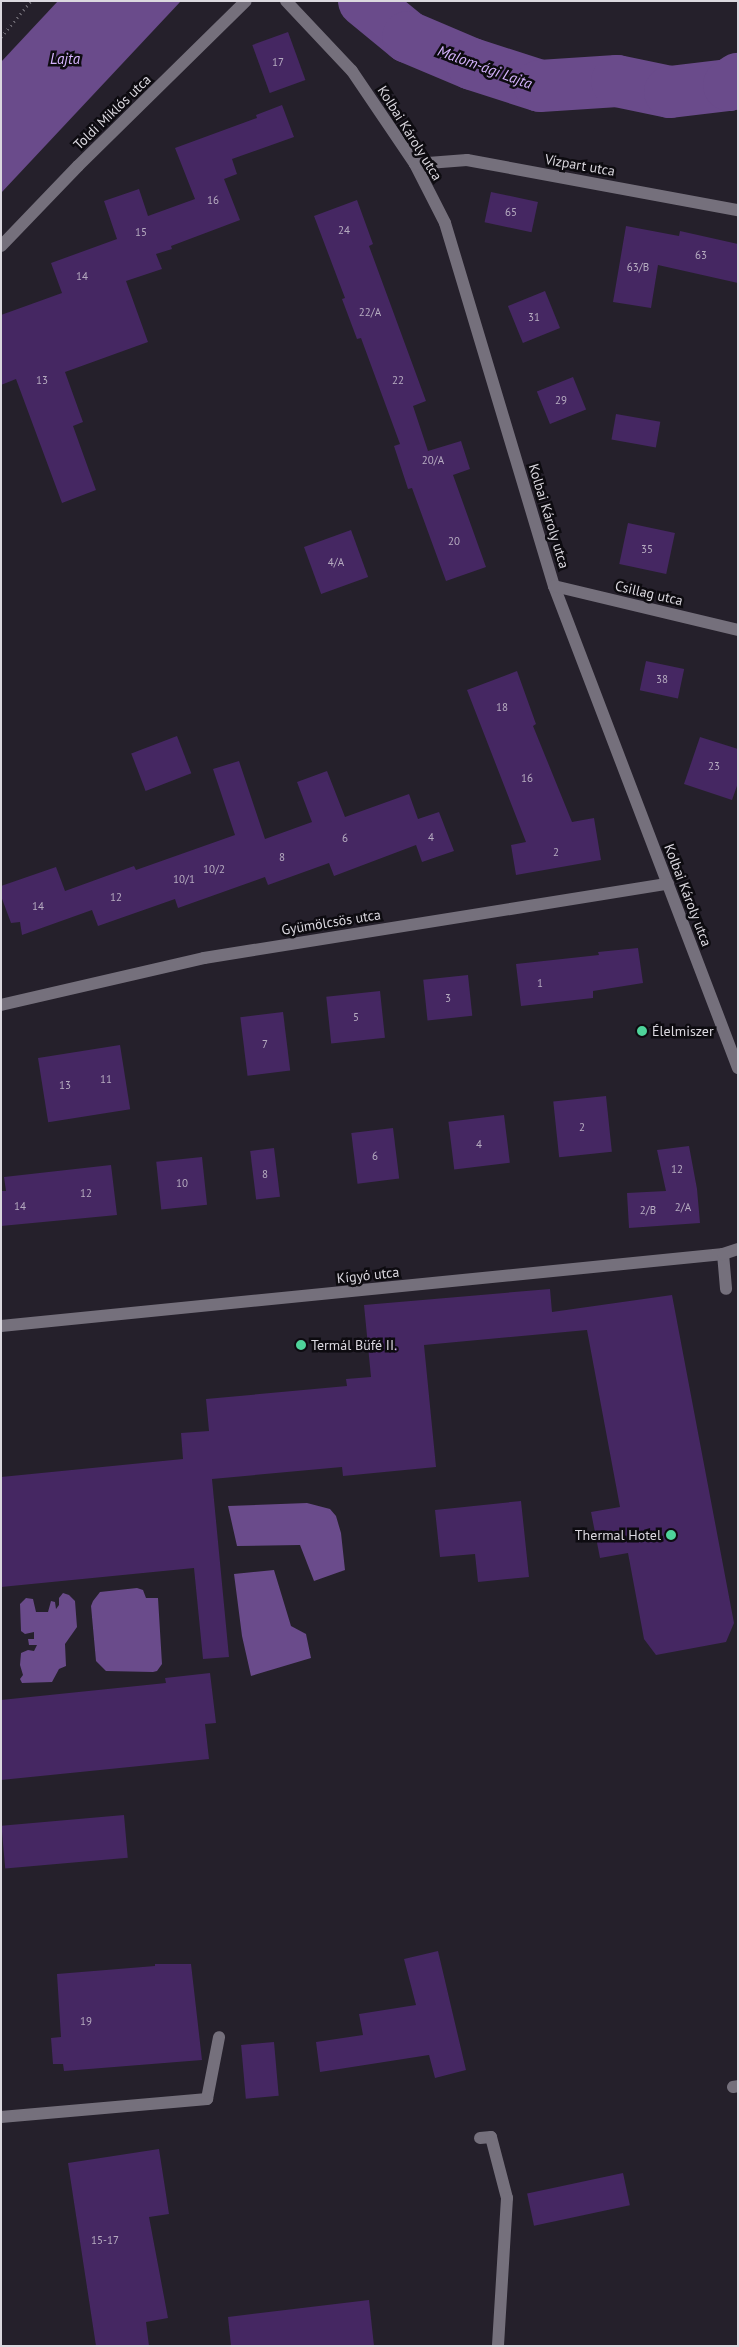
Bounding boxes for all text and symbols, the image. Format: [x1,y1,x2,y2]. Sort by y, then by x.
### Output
water label: Malom-ági Lajta [435,42,535,92]
water label: Lajta [50,50,80,68]
house number: 17 [272,55,284,69]
street label: Toldi Miklós utca [70,71,154,153]
street label: Kolbai Károly utca [374,82,446,184]
street label: Vízpart utca [544,151,616,179]
house number: 16 [207,193,219,207]
house number: 65 [505,205,517,219]
house number: 24 [338,223,350,237]
house number: 15 [135,225,147,239]
house number: 63 [695,248,707,262]
house number: 63/B [627,260,649,274]
house number: 14 [76,269,88,283]
house number: 22/A [359,305,381,319]
house number: 31 [528,310,540,324]
house number: 13 [36,373,48,387]
house number: 22 [392,373,404,387]
house number: 29 [555,393,567,407]
house number: 20/A [422,453,444,467]
street label: Kolbai Károly utca [525,461,573,571]
house number: 20 [448,534,460,548]
house number: 35 [641,542,653,556]
house number: 4/A [328,555,344,569]
street label: Csillag utca [613,577,685,609]
house number: 38 [656,672,668,686]
house number: 18 [496,700,508,714]
house number: 23 [708,759,720,773]
house number: 16 [521,771,533,785]
house number: 4 [428,830,434,844]
house number: 6 [342,831,348,845]
street label: Kolbai Károly utca [661,841,715,949]
house number: 2 [553,845,559,859]
house number: 8 [279,850,285,864]
house number: 10/2 [203,862,225,876]
house number: 10/1 [173,872,195,886]
house number: 12 [110,890,122,904]
house number: 14 [32,899,44,913]
street label: Gyümölcsös utca [280,906,382,938]
house number: 1 [537,976,543,990]
house number: 3 [445,991,451,1005]
house number: 5 [353,1010,359,1024]
place label: Élelmiszer [652,1023,714,1039]
marker: Élelmiszer [636,1025,648,1037]
house number: 7 [262,1037,268,1051]
house number: 11 [100,1072,112,1086]
house number: 13 [59,1078,71,1092]
house number: 2 [579,1120,585,1134]
house number: 4 [476,1137,482,1151]
house number: 6 [372,1149,378,1163]
house number: 12 [671,1162,683,1176]
house number: 8 [262,1167,268,1181]
house number: 10 [176,1176,188,1190]
house number: 12 [80,1186,92,1200]
house number: 14 [14,1199,26,1213]
house number: 2/A [675,1200,691,1214]
house number: 2/B [640,1203,656,1217]
street label: Kígyó utca [336,1263,400,1287]
place label: Termál Büfé II. [311,1337,397,1353]
marker: Termál Büfé II. [295,1339,307,1351]
place label: Thermal Hotel [575,1527,661,1543]
marker: Thermal Hotel [665,1529,677,1541]
house number: 19 [80,2014,92,2028]
house number: 15-17 [91,2233,119,2247]

